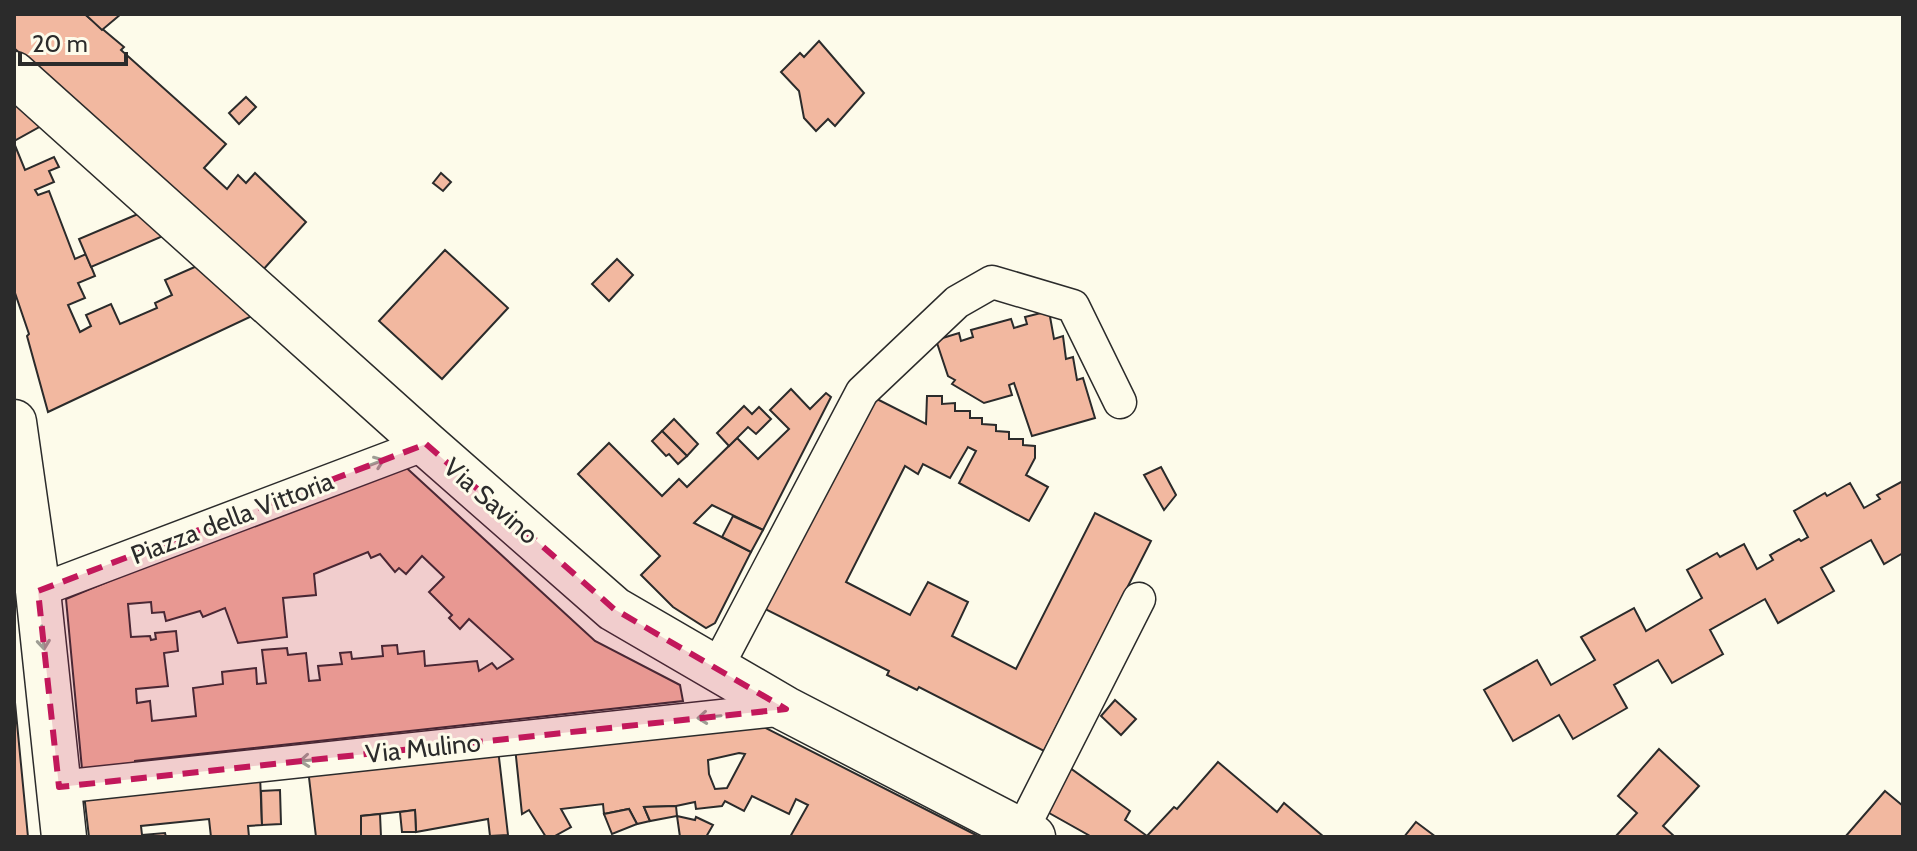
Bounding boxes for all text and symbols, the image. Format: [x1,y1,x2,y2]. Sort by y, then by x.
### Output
scale bar [20,16,126,66]
text: 20 m [32,29,88,58]
street label: Via Savino [437,451,545,551]
one-way arrow [360,456,385,470]
street label: Piazza della Vittoria [126,464,338,571]
one-way arrow [36,624,51,651]
one-way arrow [696,710,723,725]
street label: Via Mulino [364,726,482,770]
one-way arrow [298,752,325,767]

